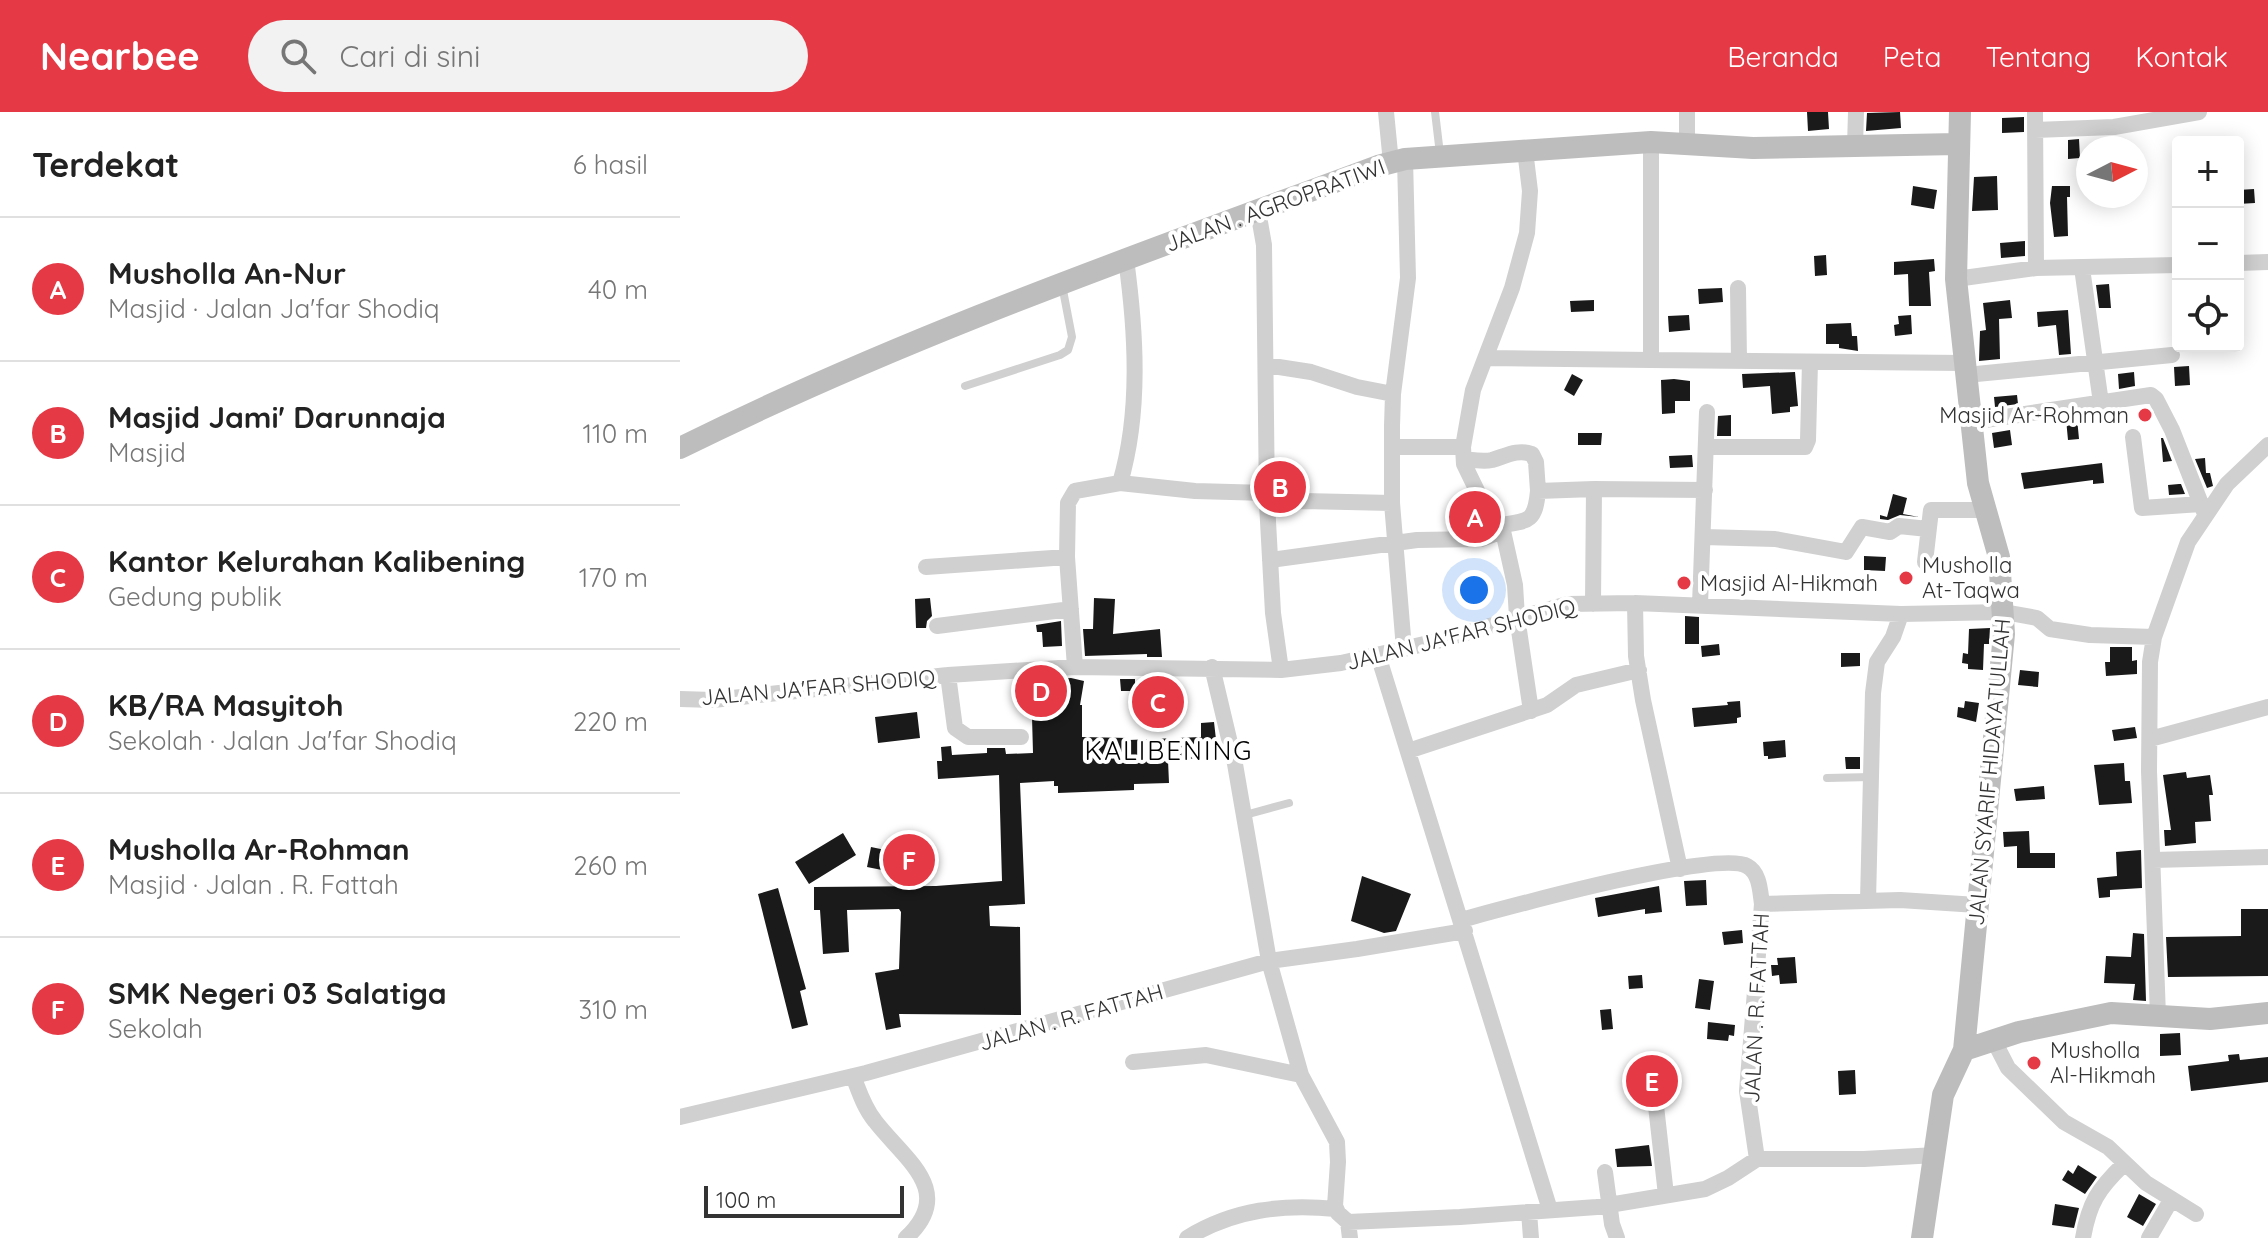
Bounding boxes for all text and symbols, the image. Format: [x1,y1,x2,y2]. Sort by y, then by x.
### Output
search box [248,20,808,92]
text: Nearbee [40,32,200,80]
icon: search [276,34,320,78]
text: Cari di sini [340,37,481,75]
text: Beranda [1727,39,1839,74]
text: Peta [1883,39,1941,74]
text: Tentang [1985,39,2091,74]
text: Kontak [2135,39,2228,74]
north arrow [2076,136,2148,208]
map controls [2172,136,2244,352]
button: + [2172,136,2244,208]
text: Terdekat [32,143,179,186]
text: 6 hasil [573,148,648,181]
street label: JALAN . AGROPRATIWI [1161,152,1389,258]
button: − [2172,208,2244,280]
text: Musholla An-Nur [108,254,346,292]
text: A [50,273,66,306]
text: 40 m [588,273,648,306]
button: locate [2172,280,2244,352]
text: Masjid · Jalan Ja'far Shodiq [108,292,440,325]
text: Masjid Jami' Darunnaja [108,398,446,436]
place label: Masjid Ar-Rohman [1939,401,2129,429]
marker: Masjid Ar-Rohman [2136,406,2154,424]
text: B [49,417,67,450]
text: 110 m [582,417,648,450]
text: Masjid [108,436,186,469]
pin: B [1254,457,1306,517]
pin: A [1449,487,1501,547]
text: Kantor Kelurahan Kalibening [108,542,525,580]
place label: Musholla At-Taqwa [1922,551,2020,604]
text: C [50,561,66,594]
text: 170 m [579,561,648,594]
place label: Masjid Al-Hikmah [1700,569,1878,597]
marker: Musholla At-Taqwa [1897,569,1915,587]
your location [1454,570,1494,610]
marker: Masjid Al-Hikmah [1675,574,1693,592]
text: Gedung publik [108,580,282,613]
street label: JALAN JA'FAR SHODIQ [1343,592,1579,676]
street label: JALAN SYARIF HIDAYATULLAH [1962,617,2016,927]
pin: D [1015,661,1067,721]
street label: JALAN JA'FAR SHODIQ [700,663,937,711]
pin: C [1132,672,1184,732]
text: KB/RA Masyitoh [108,686,344,724]
text: D [49,705,67,738]
text: 220 m [573,705,648,738]
text: Sekolah · Jalan Ja'far Shodiq [108,724,457,757]
district label: KALIBENING [1085,734,1253,767]
text: Musholla Ar-Rohman [108,830,410,868]
pin: F [883,830,935,890]
text: E [51,849,65,882]
text: 260 m [573,849,648,882]
text: Masjid · Jalan . R. Fattah [108,868,399,901]
street label: JALAN . R. FATTAH [1737,912,1775,1104]
text: SMK Negeri 03 Salatiga [108,974,447,1012]
street label: JALAN . R. FATTAH [976,977,1166,1057]
text: F [51,993,65,1026]
text: 310 m [578,993,648,1026]
text: Sekolah [108,1012,203,1045]
place label: Musholla Al-Hikmah [2050,1036,2156,1089]
pin: E [1626,1051,1678,1111]
marker: Musholla Al-Hikmah [2025,1054,2043,1072]
scale bar [704,1182,904,1218]
text: 100 m [716,1186,776,1214]

